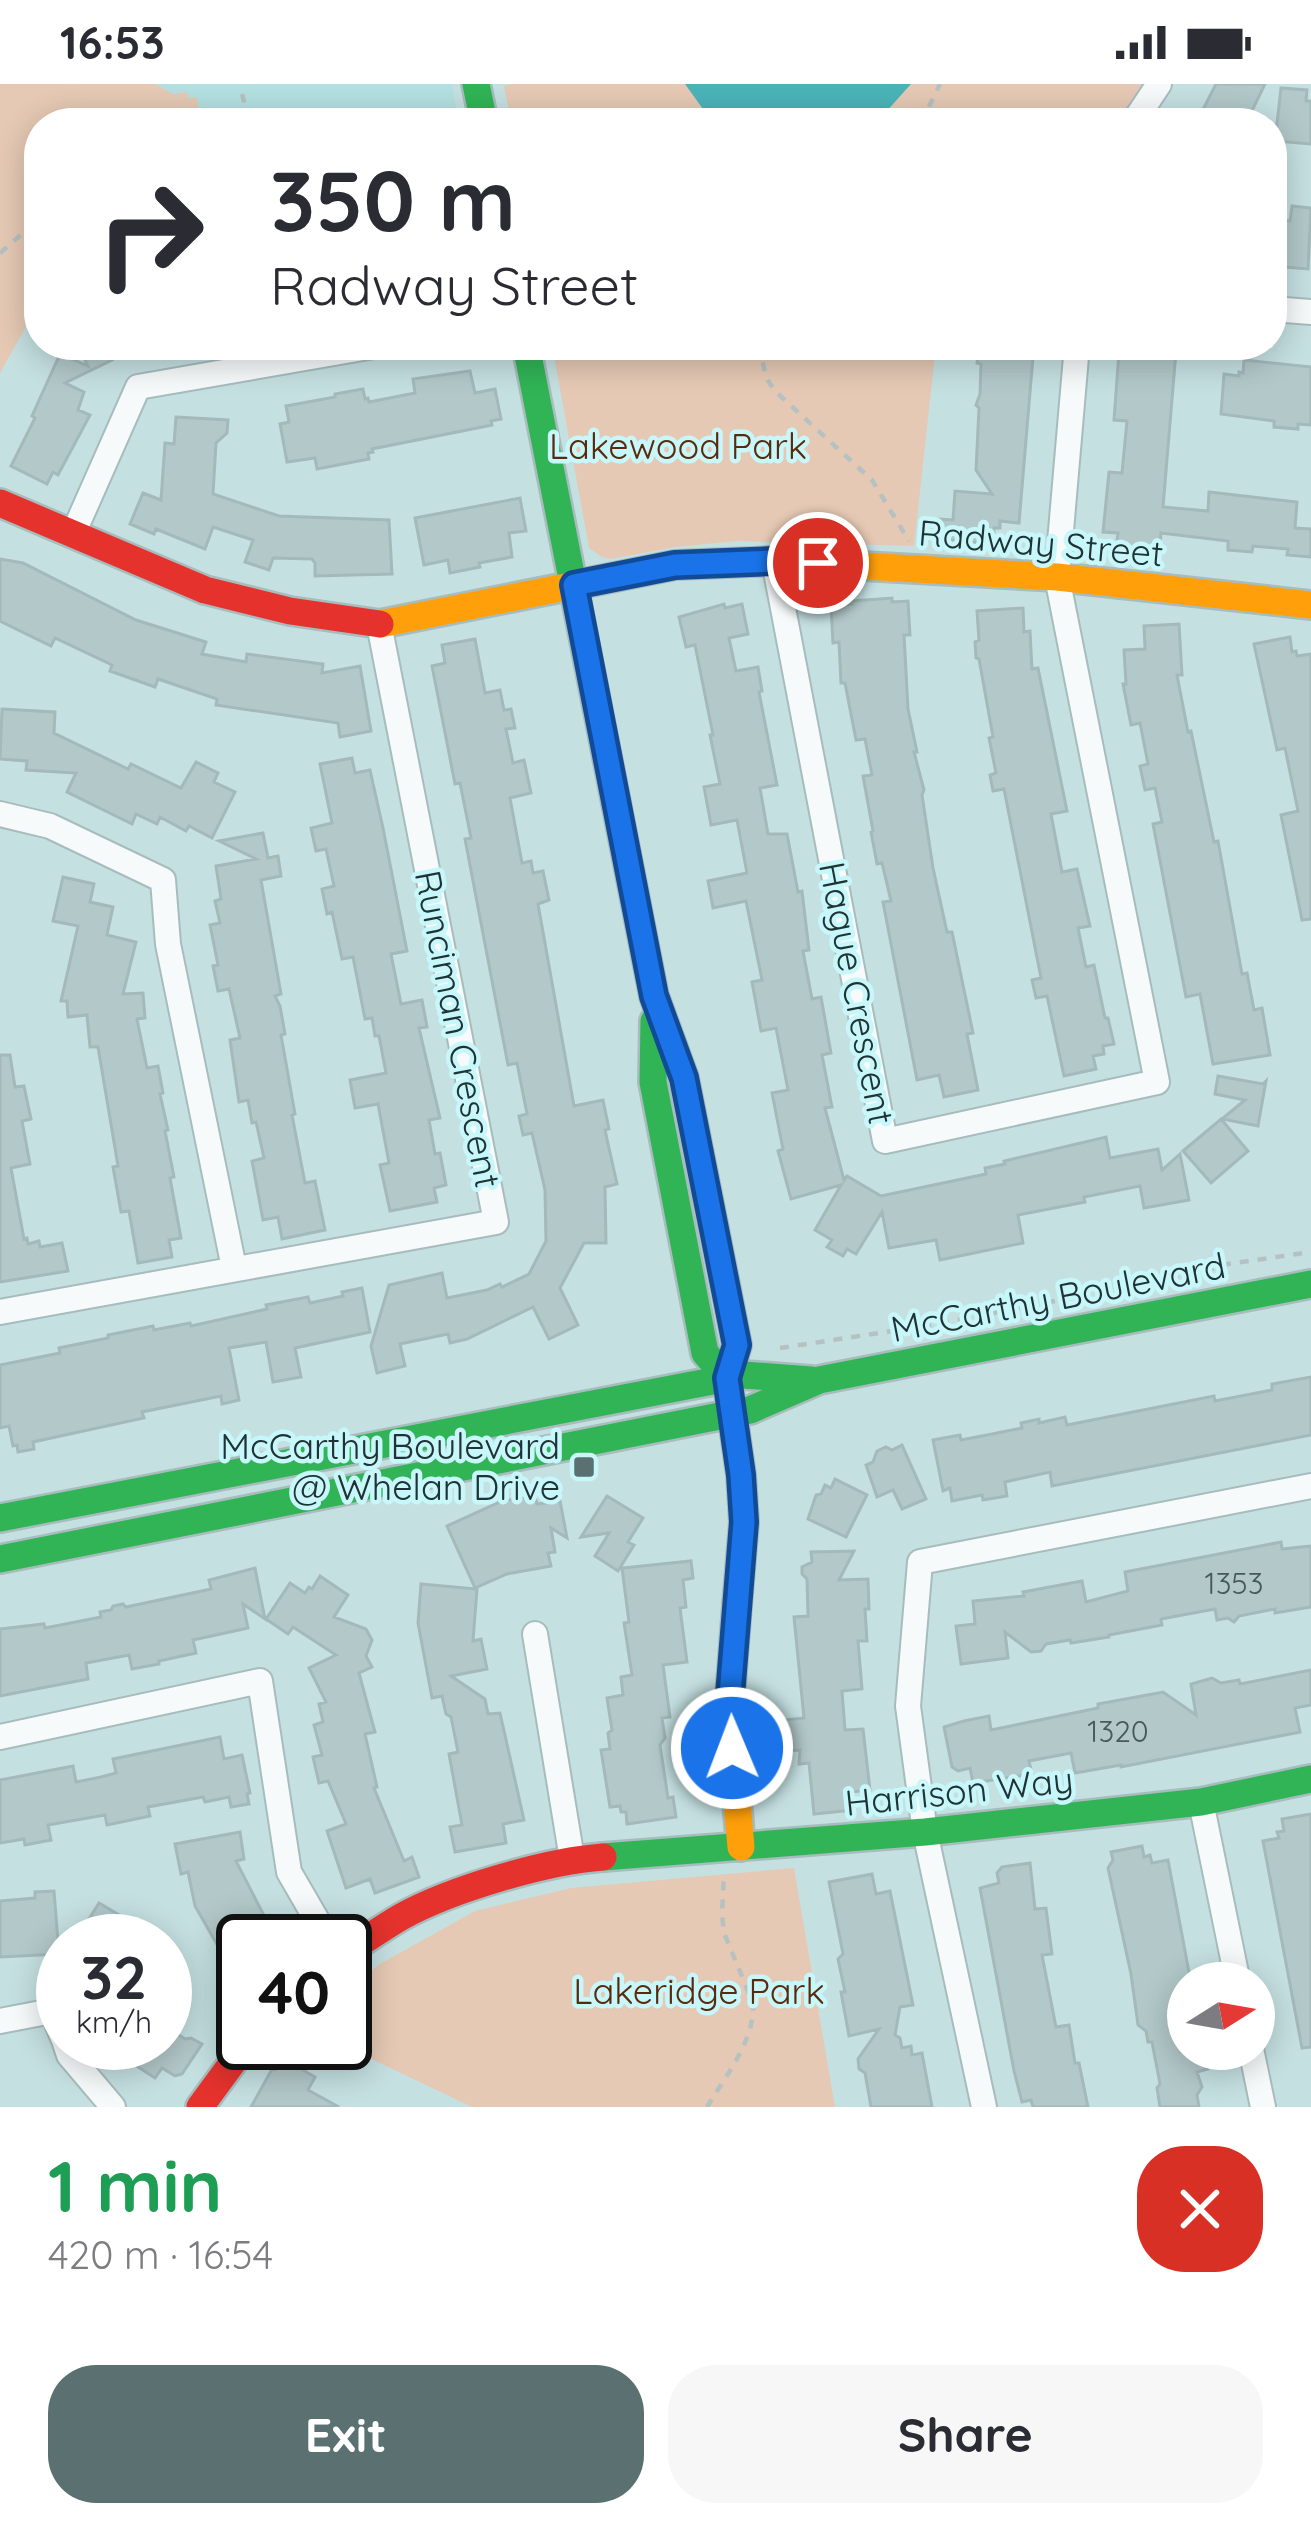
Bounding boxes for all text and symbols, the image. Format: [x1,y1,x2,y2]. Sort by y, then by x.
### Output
text: 16:53 [60,14,165,70]
text: 350 m [270,147,516,252]
icon: right [72,156,228,312]
text: Radway Street [270,251,638,319]
park label: Lakewood Park [549,423,807,468]
street label: Radway Street [917,509,1165,576]
pin [767,512,869,614]
icon: arrive [785,530,851,596]
street label: Hague Crescent [810,858,905,1128]
street label: Runciman Crescent [406,866,511,1191]
street label: McCarthy Boulevard [887,1242,1229,1351]
place label: McCarthy Boulevard @ Whelan Drive [220,1423,560,1509]
marker: McCarthy Boulevard @ Whelan Drive [571,1454,597,1480]
house number: 1353 [1205,1564,1263,1602]
position arrow [669,1685,795,1811]
house number: 1320 [1087,1712,1149,1750]
street label: Harrison Way [843,1756,1075,1825]
speed limit sign: 40 [216,1914,372,2070]
text: 32 [81,1939,147,2014]
north arrow [1167,1962,1275,2070]
map controls [1167,1962,1275,2070]
park label: Lakeridge Park [573,1968,825,2013]
text: km/h [76,2003,152,2041]
text: 1 min [48,2140,222,2230]
button: close [1137,2146,1263,2272]
text: 420 m · 16:54 [48,2230,273,2279]
button: Exit [48,2365,644,2503]
button: Share [668,2365,1263,2503]

